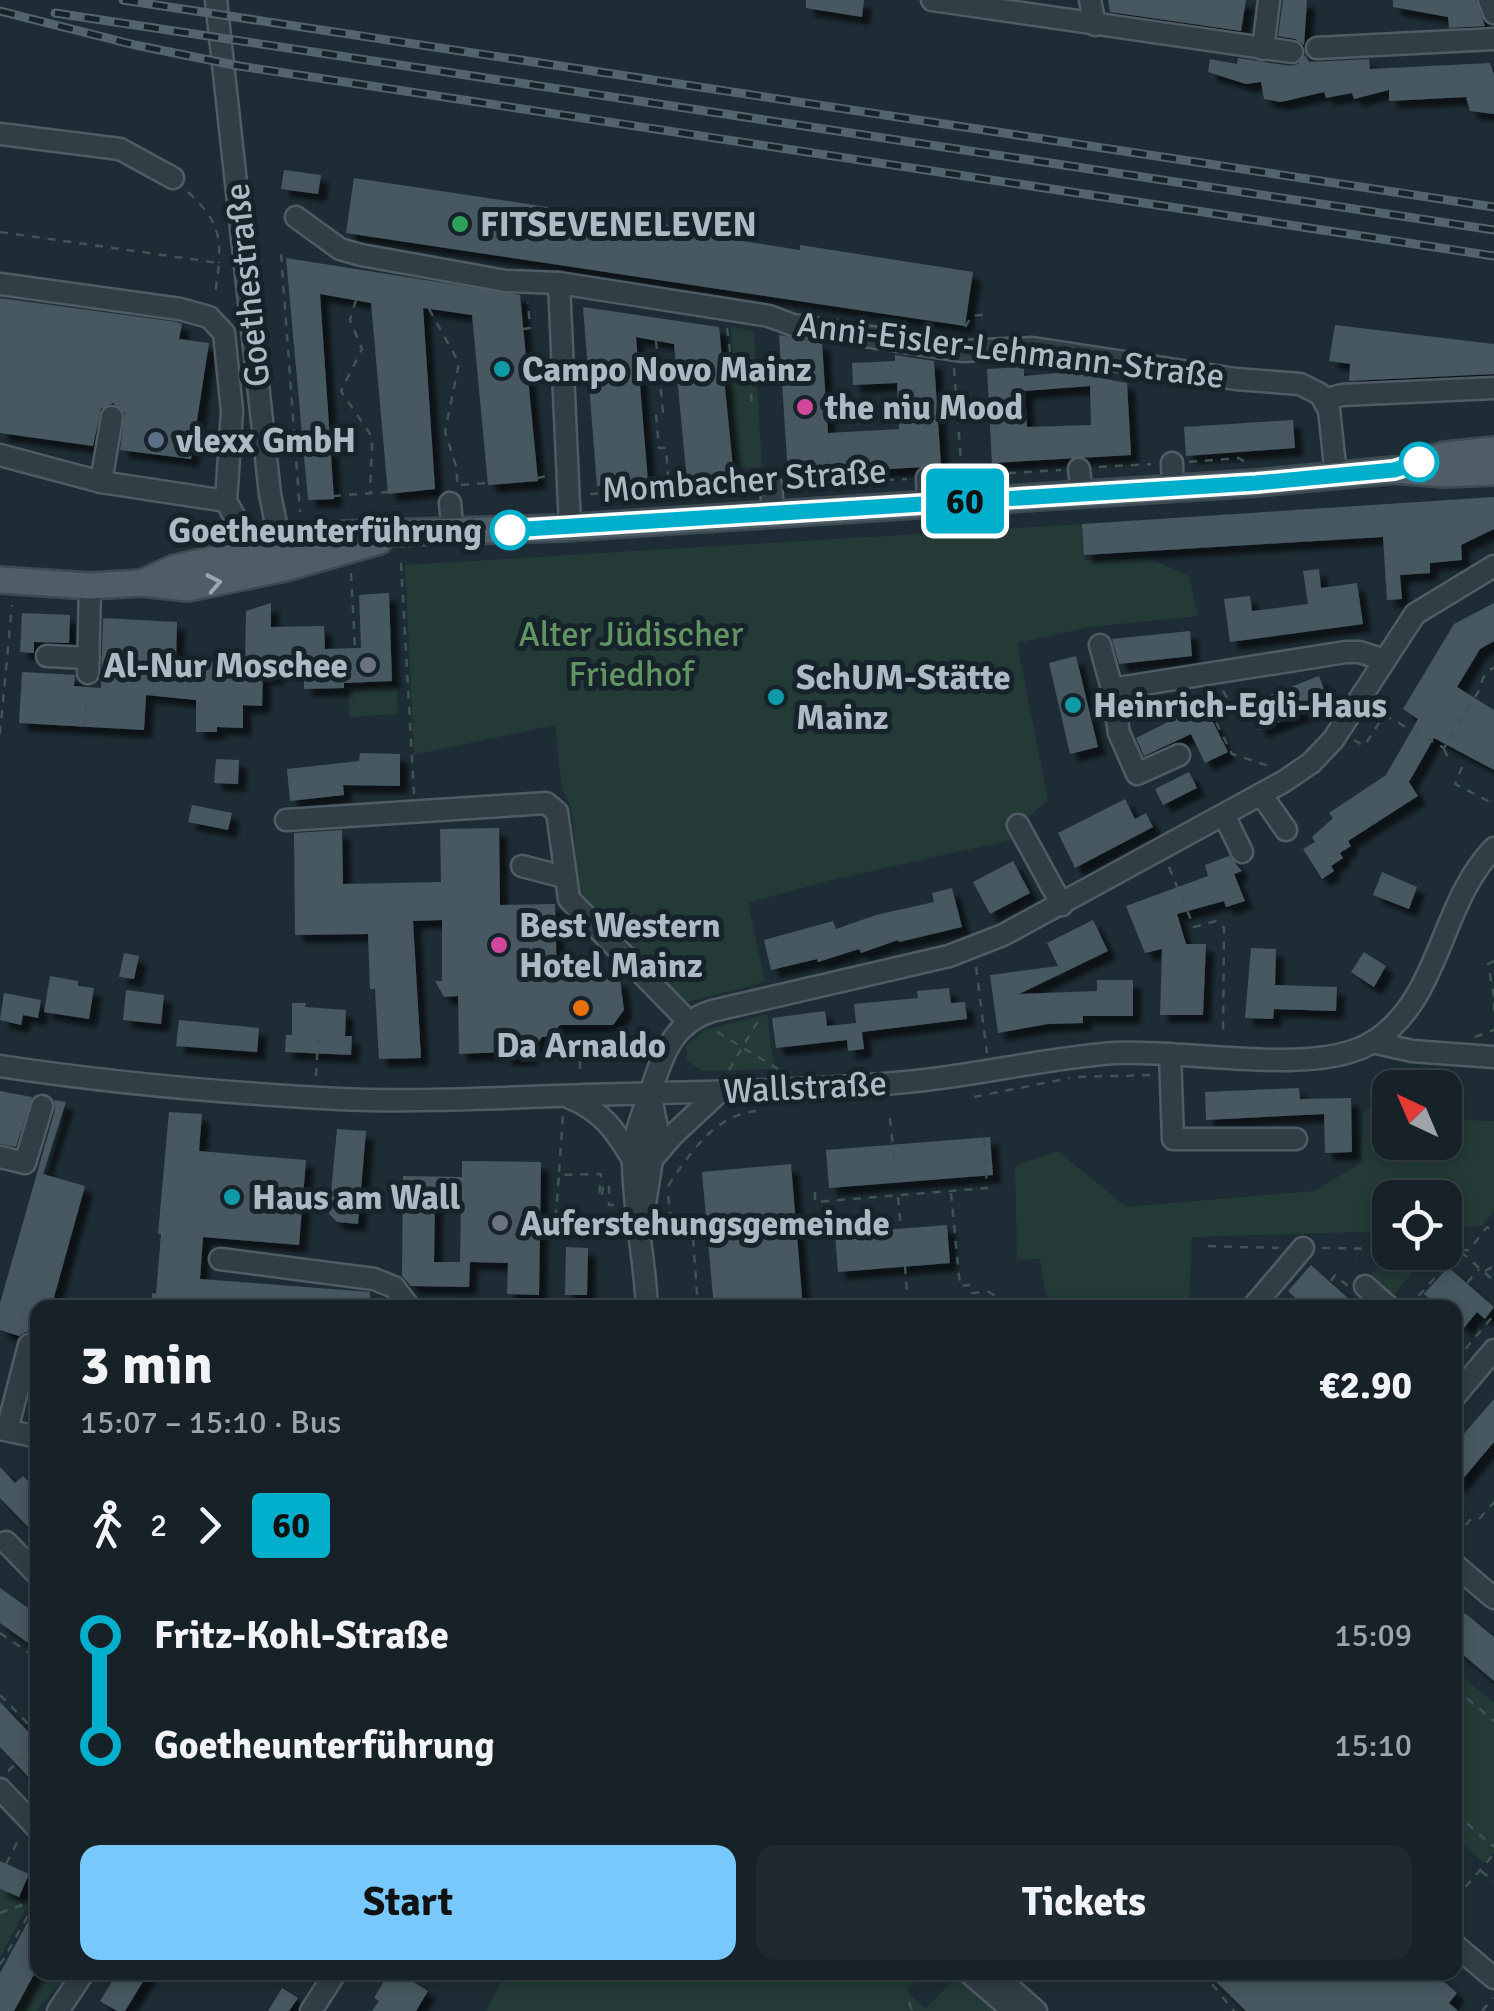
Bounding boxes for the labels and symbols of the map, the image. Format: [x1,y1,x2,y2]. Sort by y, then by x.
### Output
street label: Goethestraße [215,181,280,389]
place label: FITSEVENELEVEN [480,203,757,246]
marker: FITSEVENELEVEN [449,213,471,235]
street label: Anni-Eisler-Lehmann-Straße [795,303,1227,398]
place label: Campo Novo Mainz [522,348,812,391]
marker: Campo Novo Mainz [491,358,513,380]
place label: the niu Mood [824,386,1023,429]
marker: the niu Mood [794,396,816,418]
place label: vlexx GmbH [175,419,356,462]
marker: vlexx GmbH [145,429,167,451]
unlabelled marker [1400,443,1438,481]
street label: Mombacher Straße [600,449,888,512]
line badge: 60 [920,468,1010,534]
place label: Goetheunterführung [168,509,482,552]
marker: Goetheunterführung [491,511,529,549]
one-way arrow [205,573,222,594]
park label: Alter Jüdischer Friedhof [519,613,744,696]
place label: Al-Nur Moschee [104,644,348,687]
marker: Al-Nur Moschee [357,654,379,676]
place label: SchUM-Stätte Mainz [796,656,1011,739]
place label: Heinrich-Egli-Haus [1093,684,1387,727]
marker: SchUM-Stätte Mainz [765,686,787,708]
marker: Heinrich-Egli-Haus [1062,694,1084,716]
place label: Best Western Hotel Mainz [519,904,721,987]
marker: Best Western Hotel Mainz [488,934,510,956]
marker: Da Arnaldo [570,997,592,1019]
place label: Da Arnaldo [496,1024,666,1067]
street label: Wallstraße [722,1062,888,1113]
north arrow [1372,1070,1462,1160]
place label: Haus am Wall [252,1176,460,1219]
marker: Haus am Wall [221,1186,243,1208]
place label: Auferstehungsgemeinde [520,1202,890,1245]
marker: Auferstehungsgemeinde [489,1212,511,1234]

